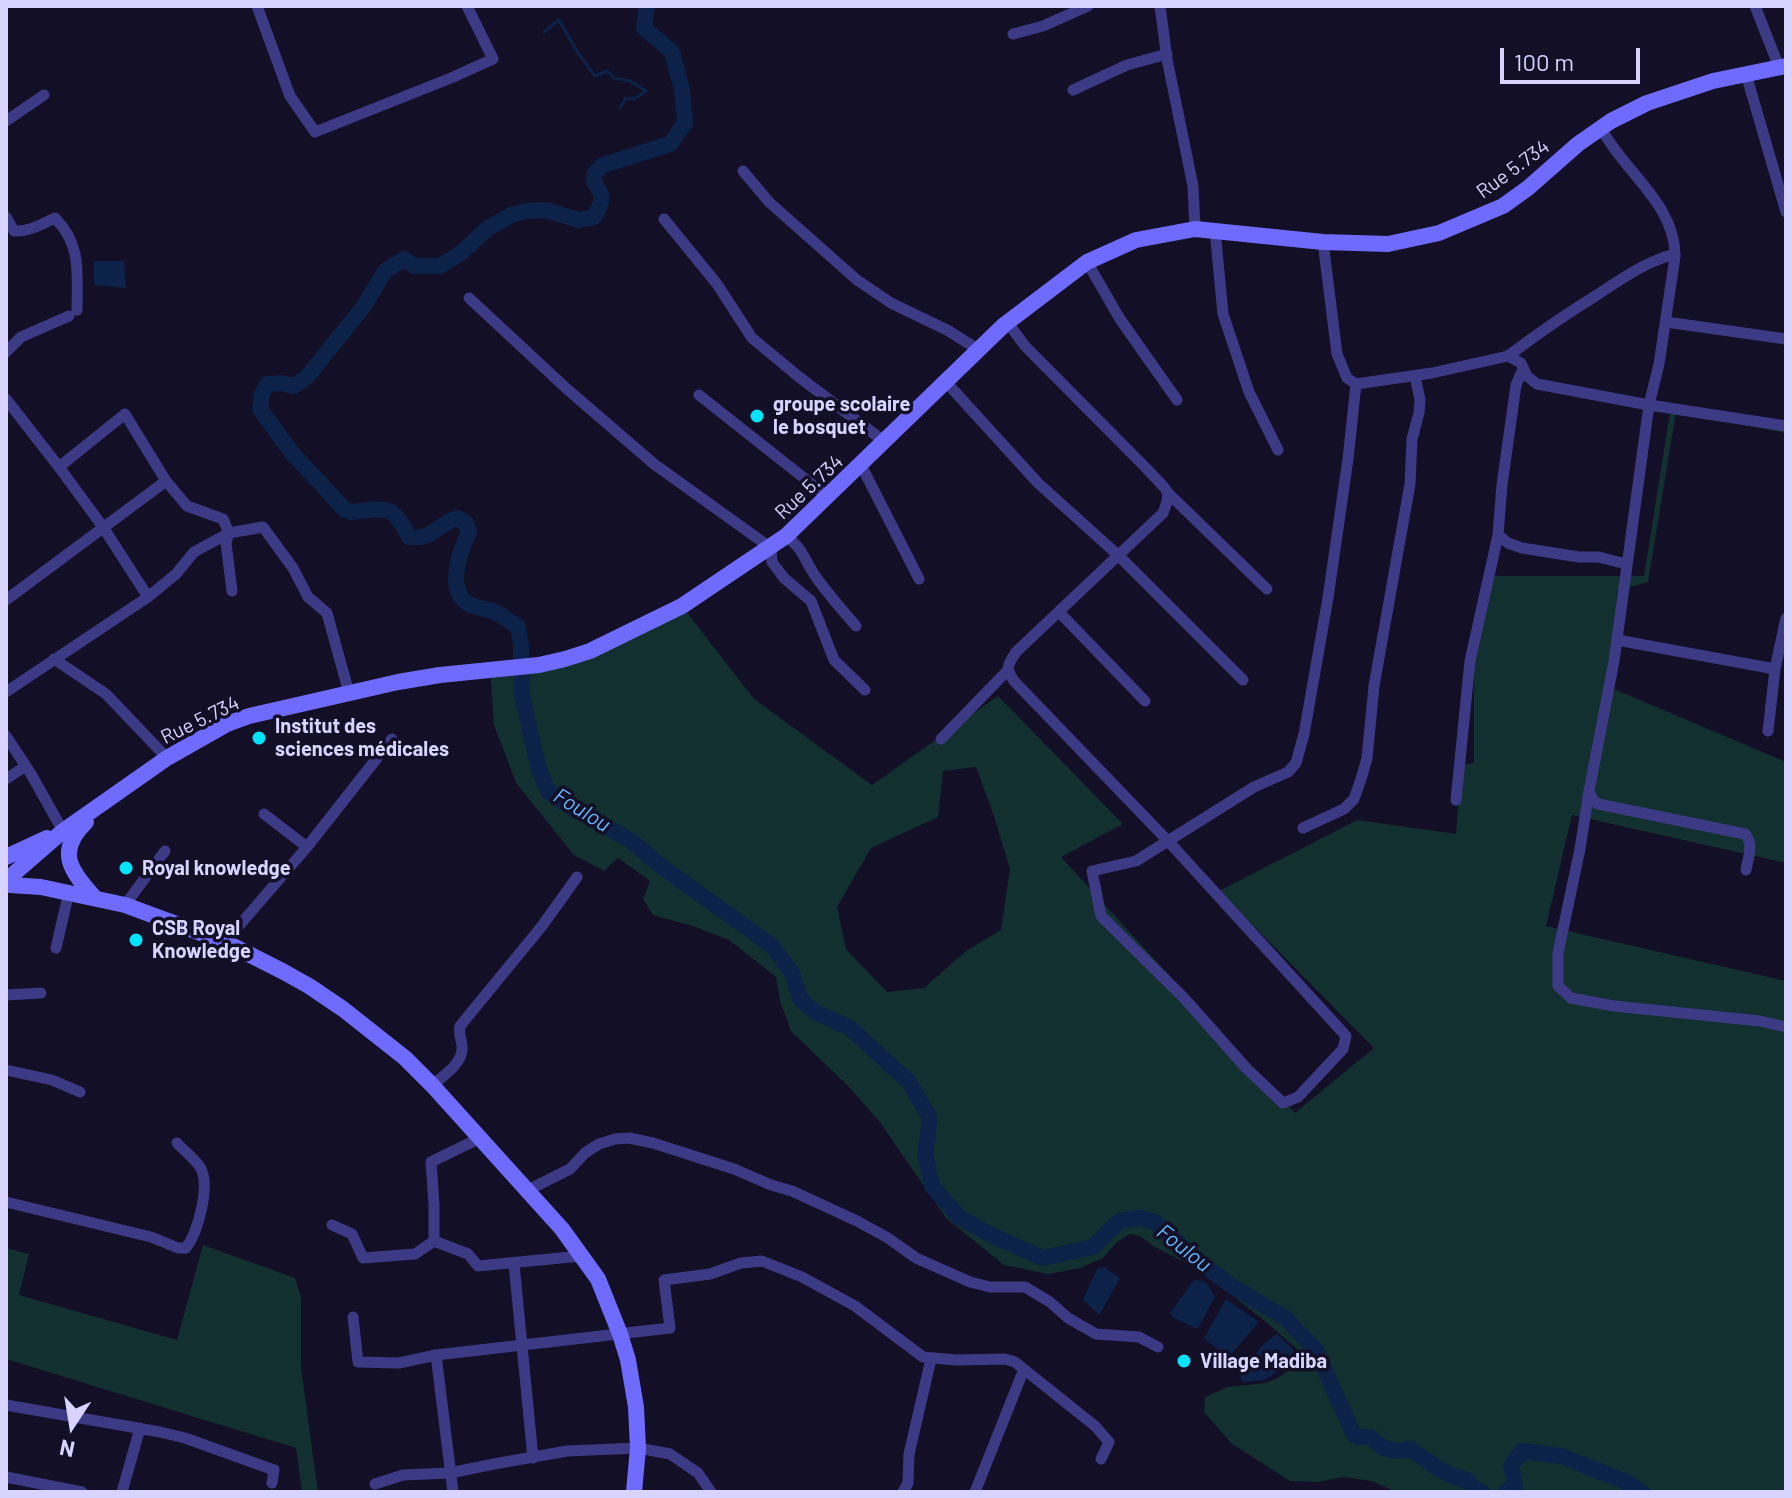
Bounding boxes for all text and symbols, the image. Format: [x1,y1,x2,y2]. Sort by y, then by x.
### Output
scale bar [1504,32,1644,82]
text: 100 m [1514,47,1574,76]
street label: Rue 5.734 [1472,135,1554,203]
place label: groupe scolaire le bosquet [773,392,910,439]
marker: groupe scolaire le bosquet [748,407,766,425]
street label: Rue 5.734 [770,449,848,525]
street label: Rue 5.734 [157,691,243,749]
place label: Institut des sciences médicales [275,714,449,761]
marker: Institut des sciences médicales [250,729,268,747]
water label: Foulou [549,782,615,838]
place label: Royal knowledge [142,856,291,880]
marker: Royal knowledge [117,859,135,877]
place label: CSB Royal Knowledge [152,916,251,963]
marker: CSB Royal Knowledge [127,931,145,949]
water label: Foulou [1151,1218,1217,1278]
place label: Village Madiba [1200,1349,1327,1373]
marker: Village Madiba [1175,1352,1193,1370]
north arrow [32,1386,112,1466]
text: N [57,1435,77,1464]

